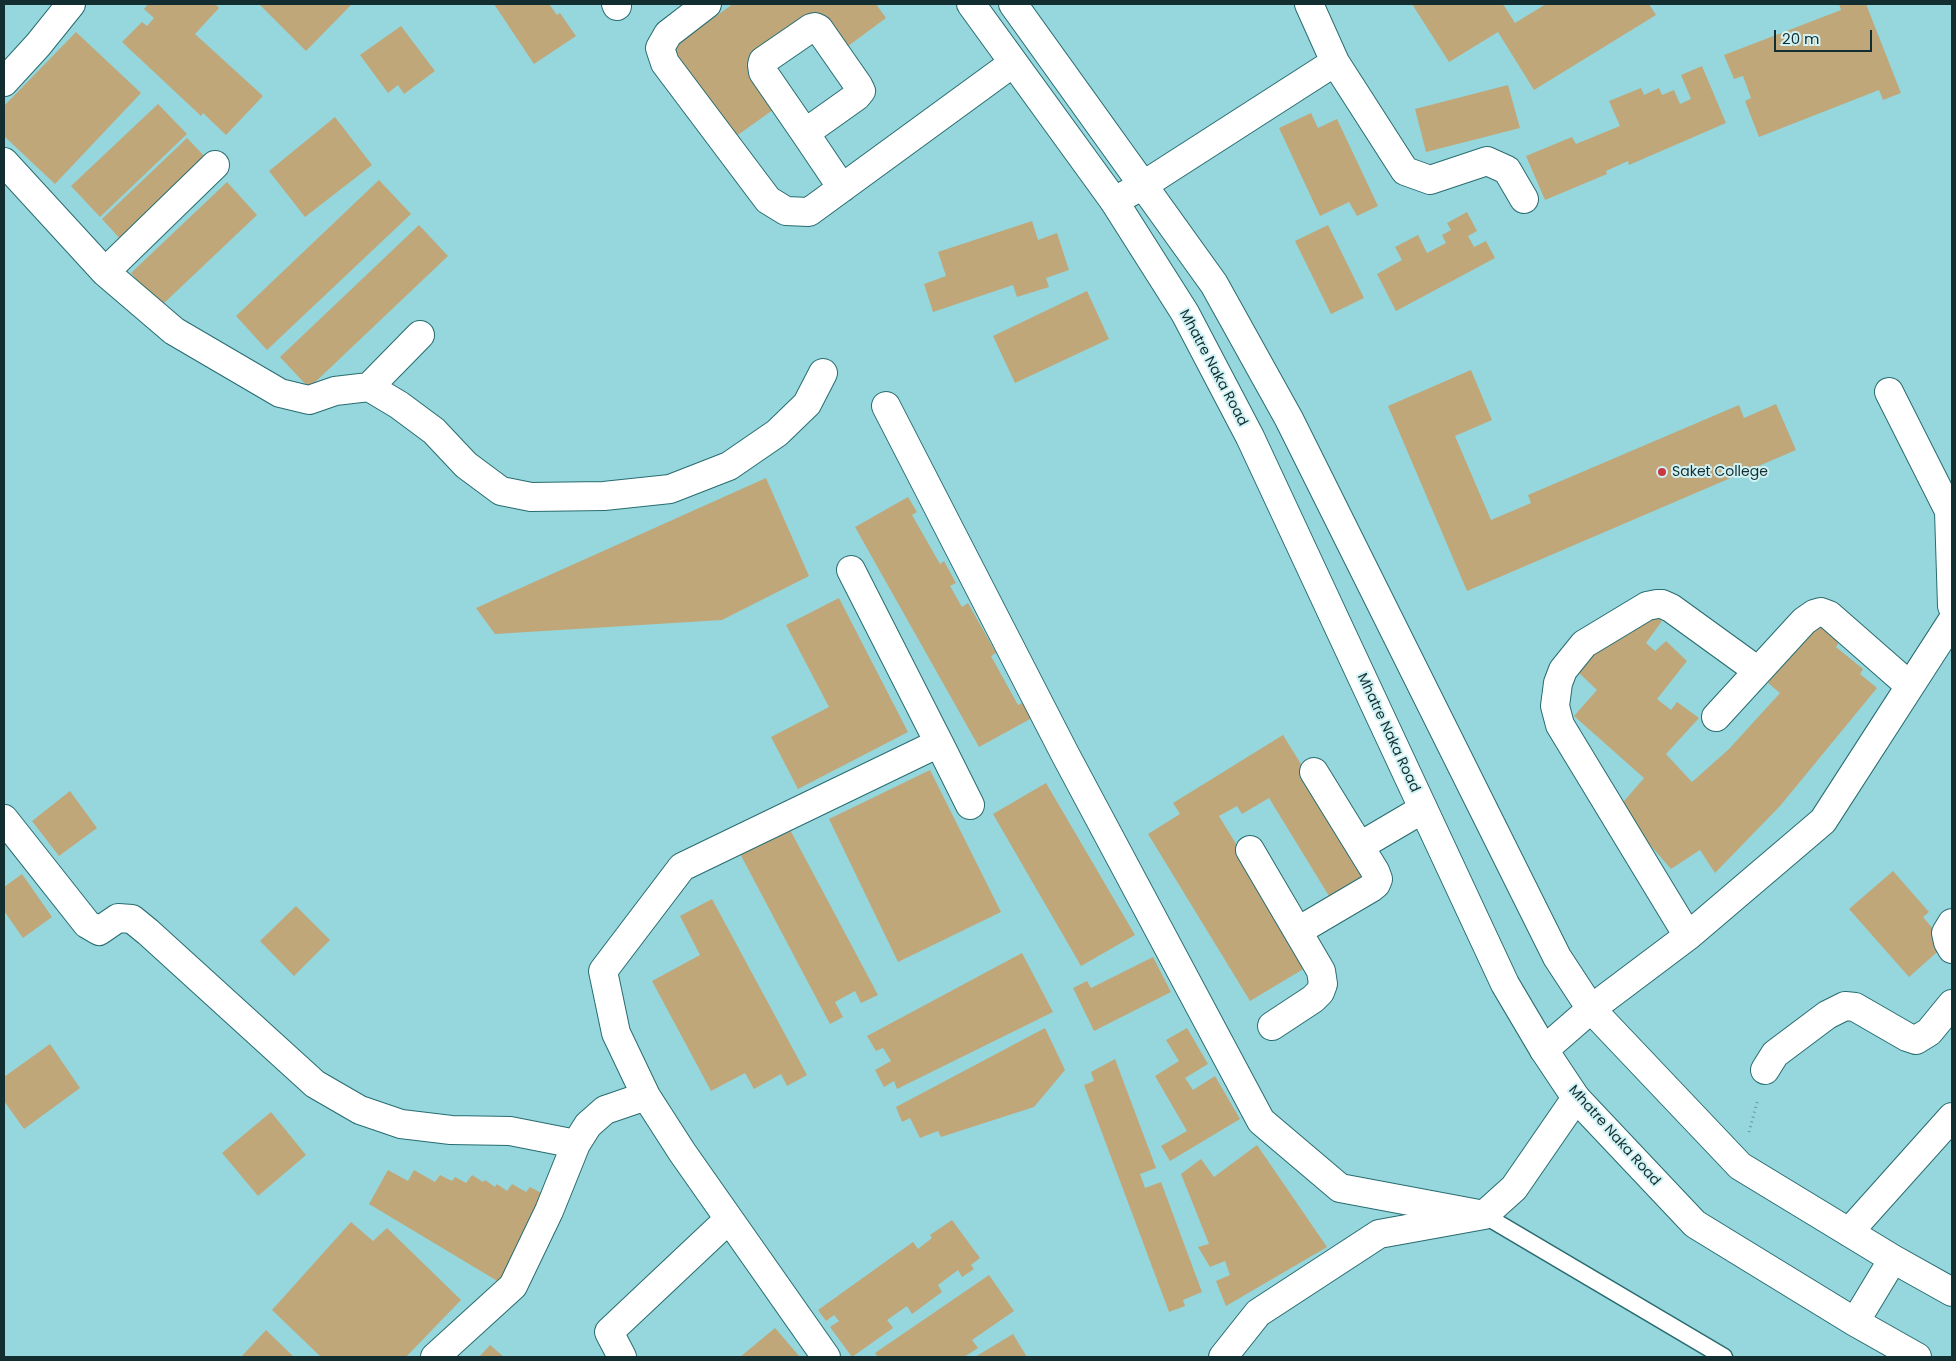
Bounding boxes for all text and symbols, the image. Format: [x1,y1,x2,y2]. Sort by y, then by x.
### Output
scale bar [1776,20,1874,52]
text: 20 m [1782,28,1820,49]
street label: Mhatre Naka Road [1175,307,1251,429]
place label: Saket College [1672,464,1768,480]
marker: Saket College [1656,466,1668,478]
street label: Mhatre Naka Road [1353,671,1423,795]
street label: Mhatre Naka Road [1564,1082,1664,1190]

